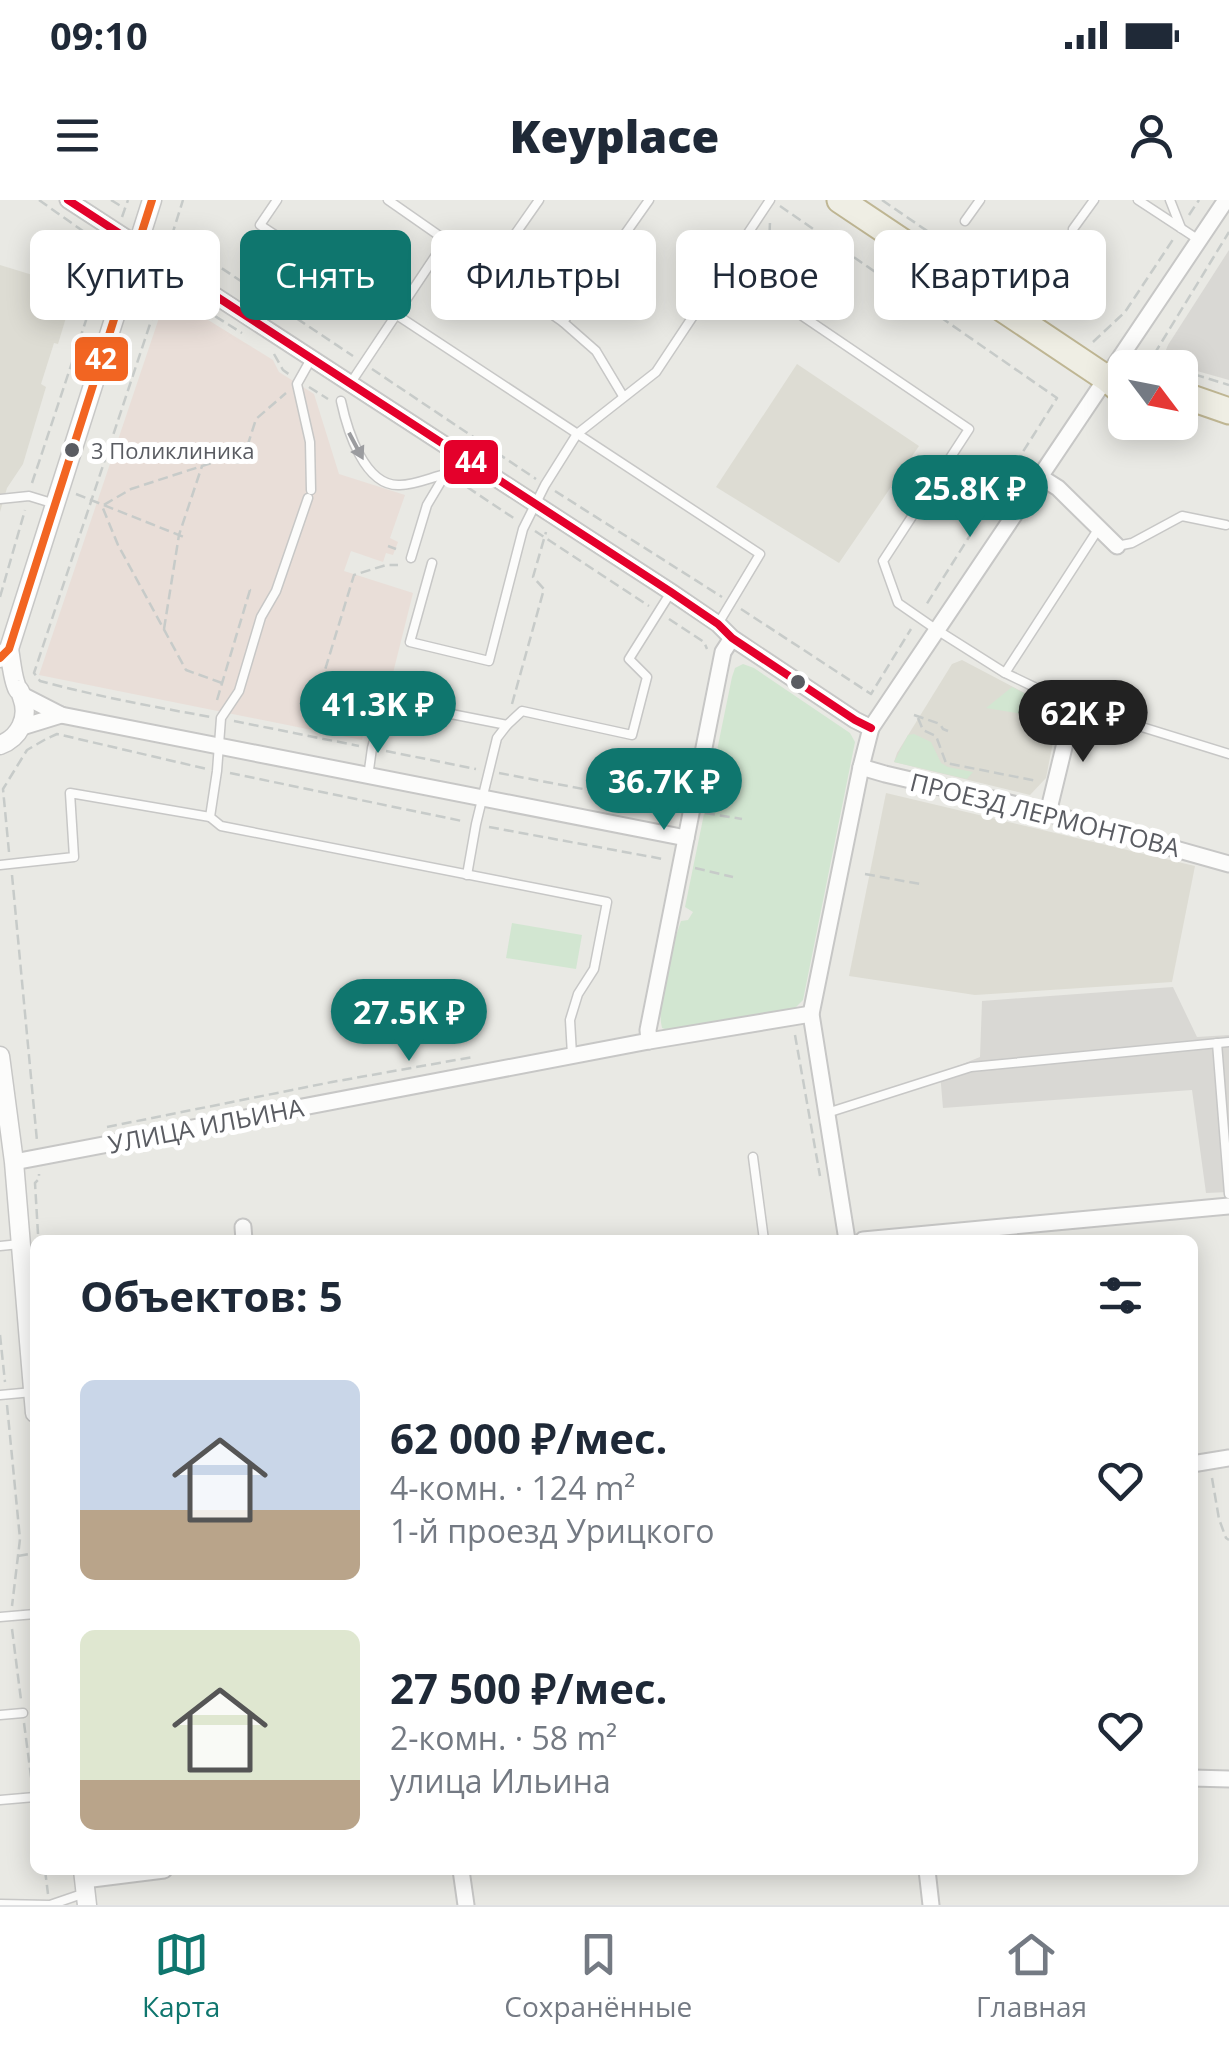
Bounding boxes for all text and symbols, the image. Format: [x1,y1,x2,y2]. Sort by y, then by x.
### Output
text: 09:10 [50,9,148,61]
text: Keyplace [510,105,719,166]
icon: menu [50,108,105,163]
icon: person [1124,108,1179,163]
chip: Купить [30,230,220,320]
chip: Снять [240,230,411,320]
chip: Фильтры [431,230,656,320]
chip: Новое [676,230,854,320]
chip: Квартира [874,230,1106,320]
line badge: 42 [73,335,130,383]
text: 42 [85,339,117,377]
north arrow [1108,350,1198,440]
map controls [1108,350,1198,440]
one-way arrow [347,432,364,461]
place label: 3 Поликлиника [91,435,255,465]
line badge: 44 [442,438,500,486]
marker: 3 Поликлиника [62,440,82,460]
text: 44 [455,442,487,480]
pin: 25.8K ₽ [878,455,1062,540]
text: 25.8K ₽ [914,466,1026,509]
pin: 41.3K ₽ [286,671,470,756]
unlabelled marker [788,672,808,692]
pin: 62K ₽ [1013,680,1153,765]
text: 41.3K ₽ [322,682,434,725]
text: 62K ₽ [1041,691,1125,734]
pin: 36.7K ₽ [572,748,756,833]
text: 36.7K ₽ [608,759,720,802]
street label: ПРОЕЗД ЛЕРМОНТОВА [907,764,1184,864]
pin: 27.5K ₽ [317,979,501,1064]
text: 27.5K ₽ [353,990,465,1033]
street label: УЛИЦА ИЛЬИНА [105,1089,307,1161]
text: Объектов: 5 [80,1267,343,1324]
icon: filters [1093,1268,1148,1323]
text: 62 000 ₽/мес. [390,1409,668,1466]
icon: home [160,1420,280,1540]
icon: heart [1093,1453,1148,1508]
text: 4-комн. · 124 m² [390,1466,635,1509]
text: 1-й проезд Урицкого [390,1509,715,1552]
text: 27 500 ₽/мес. [390,1659,668,1716]
icon: home [160,1670,280,1790]
icon: heart [1093,1703,1148,1758]
text: 2-комн. · 58 m² [390,1716,617,1759]
text: улица Ильина [390,1759,611,1802]
tab: Карта [142,1927,220,2025]
tab: Сохранённые [504,1927,692,2025]
tab: Главная [976,1927,1087,2025]

